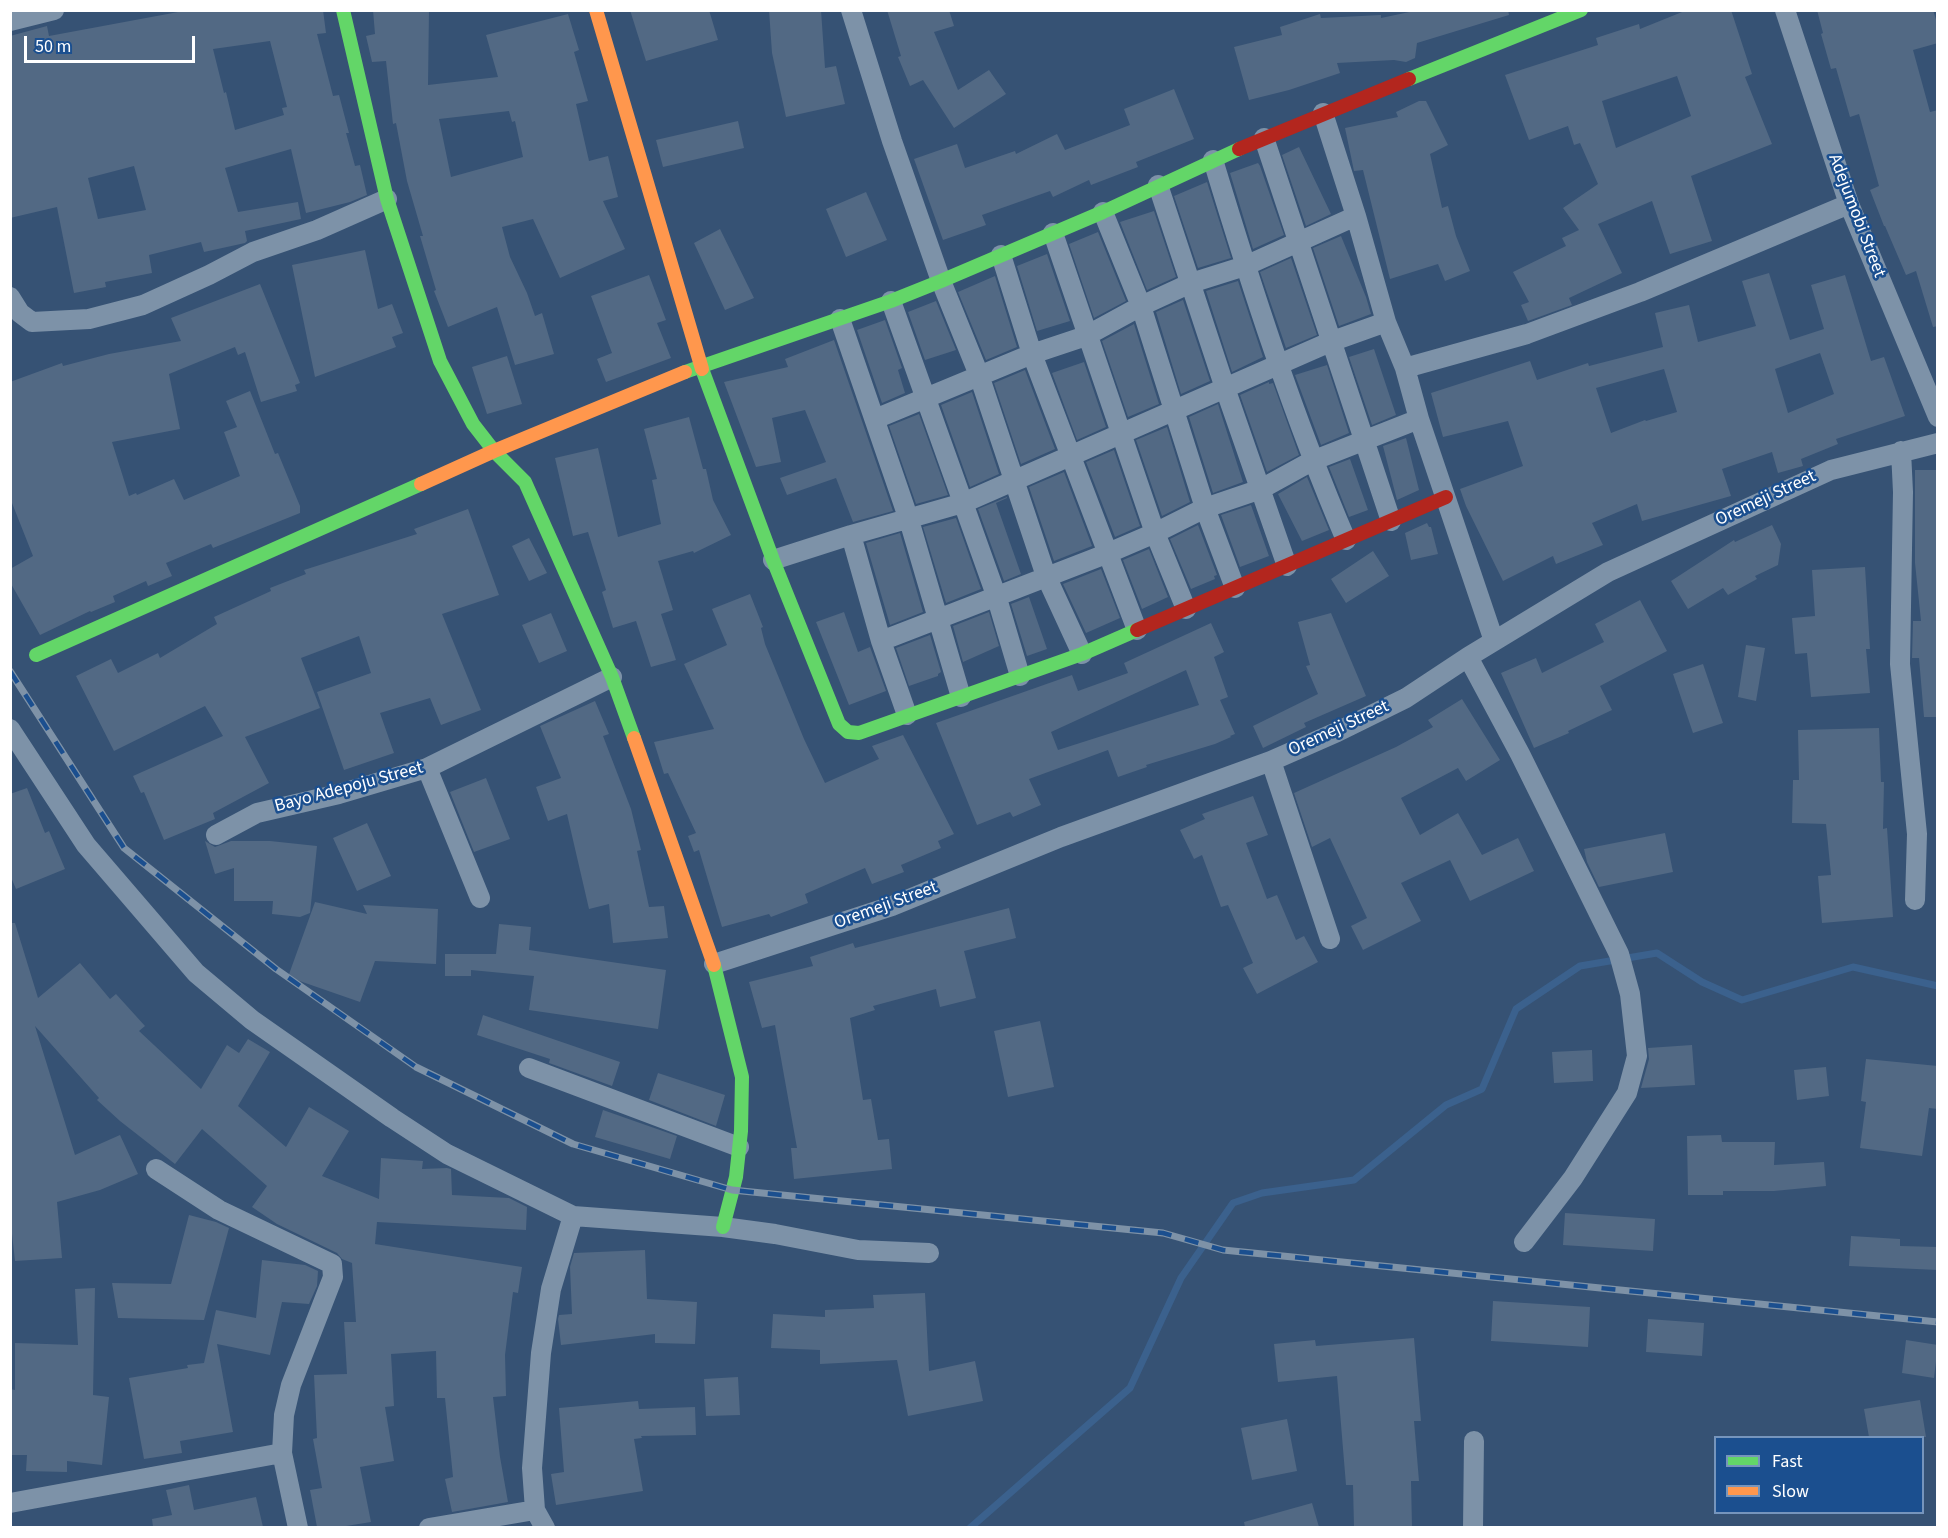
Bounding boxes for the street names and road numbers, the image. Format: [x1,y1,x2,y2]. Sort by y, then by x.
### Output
street label: Adejumobi Street [1823,151,1889,281]
street label: Oremeji Street [1712,466,1820,532]
street label: Oremeji Street [1285,696,1393,762]
street label: Bayo Adepoju Street [272,758,426,818]
street label: Oremeji Street [831,877,941,935]

